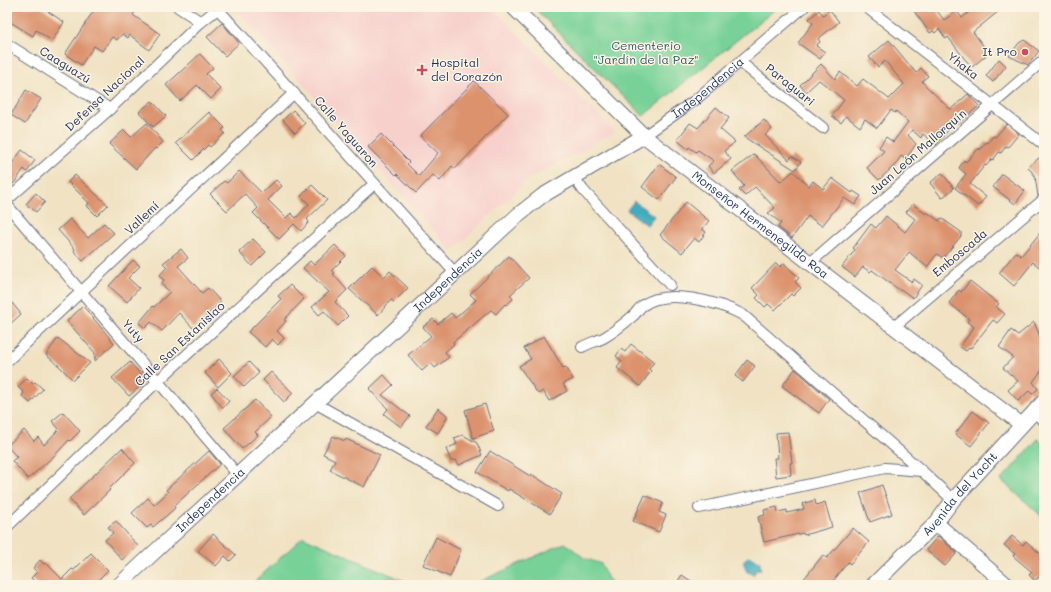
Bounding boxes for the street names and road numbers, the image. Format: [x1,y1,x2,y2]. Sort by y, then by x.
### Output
street label: Caaguazú [37,42,94,86]
street label: Yhaka [945,48,983,83]
street label: Defensa Nacional [61,52,147,134]
street label: Independencia [668,53,747,121]
street label: Paraguari [763,59,819,109]
street label: Calle Yaguaron [311,92,382,170]
street label: Juan León Mallorquín [866,105,969,198]
street label: Monseñor Hermenegildo Roa [689,167,832,281]
street label: Vallemí [121,197,162,237]
street label: Emboscada [929,225,990,280]
street label: Independencia [410,243,485,315]
street label: Calle San Estanislao [131,297,228,389]
street label: Yuty [119,315,148,345]
street label: Avenida del Yacht [919,448,1000,539]
street label: Independencia [172,463,248,535]

